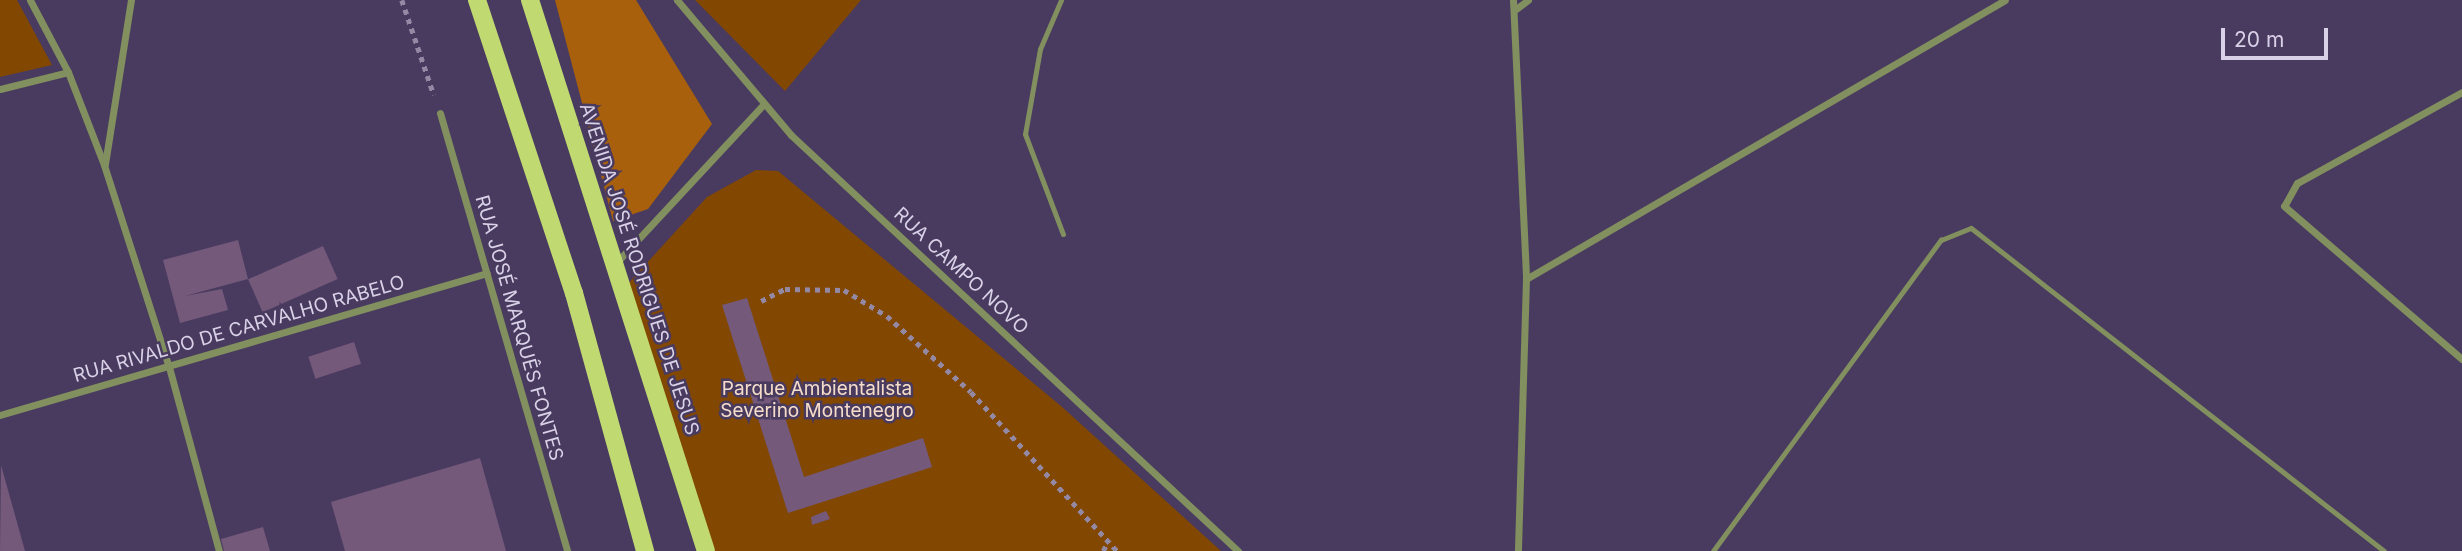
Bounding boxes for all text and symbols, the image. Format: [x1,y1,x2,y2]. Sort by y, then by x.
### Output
scale bar [2224,14,2331,58]
text: 20 m [2234,27,2284,52]
street label: AVENIDA JOSÉ RODRIGUES DE JESUS [574,100,704,438]
street label: RUA JOSÉ MARQUÊS FONTES [470,193,568,463]
street label: RUA CAMPO NOVO [889,203,1033,339]
street label: RUA RIVALDO DE CARVALHO RABELO [71,271,407,387]
park label: Parque Ambientalista Severino Montenegro [720,378,914,422]

